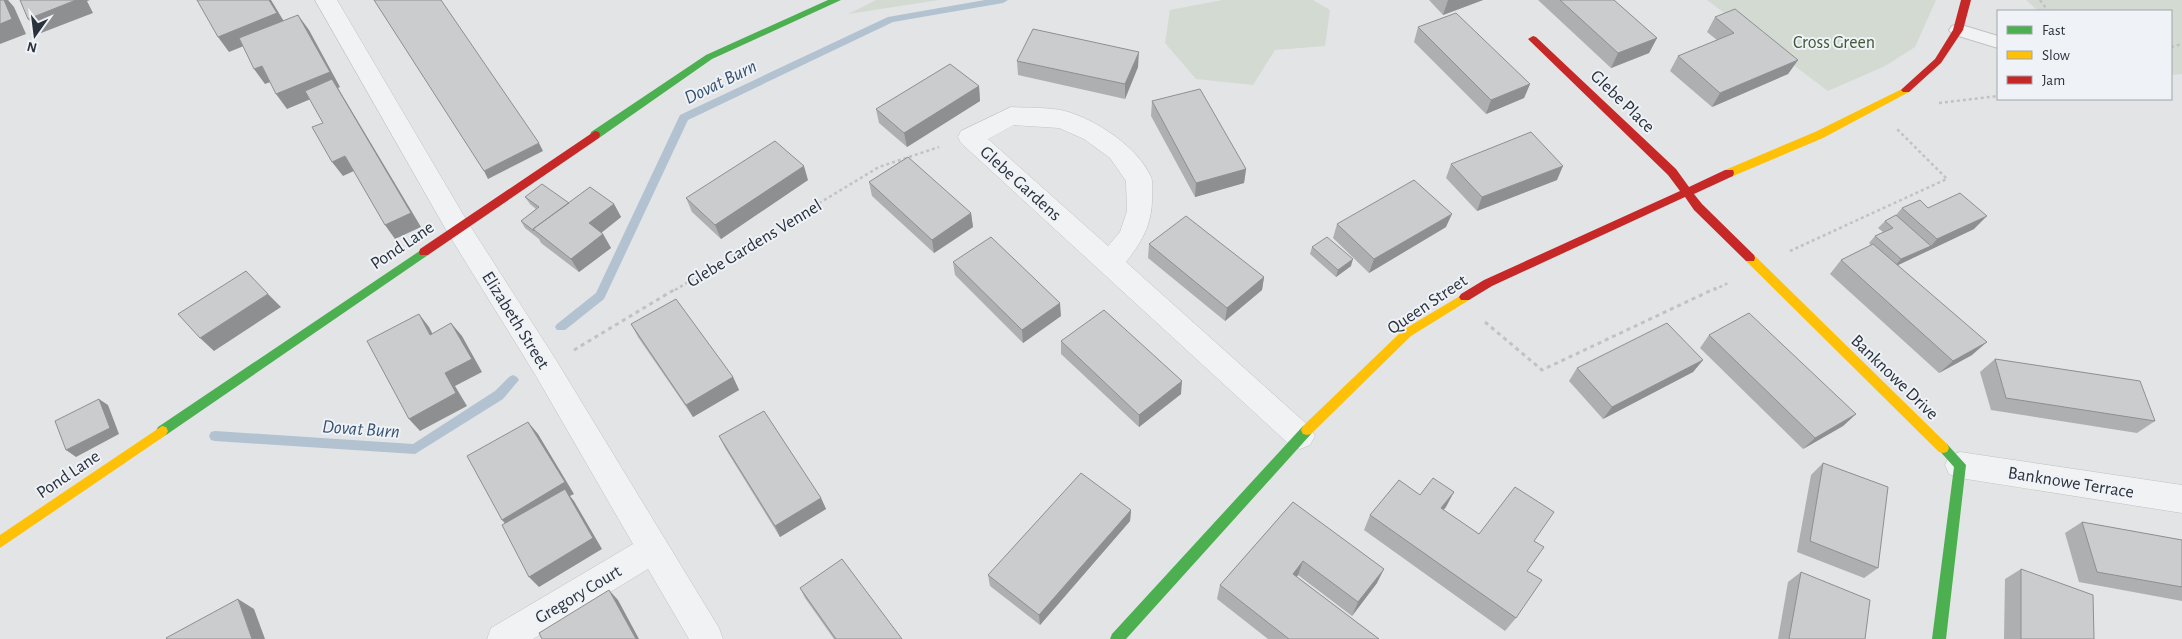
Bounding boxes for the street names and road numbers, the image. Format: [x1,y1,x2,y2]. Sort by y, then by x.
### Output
street label: Glebe Place [1587,67,1658,136]
street label: Glebe Gardens [976,143,1064,225]
street label: Glebe Gardens Vennel [684,197,825,291]
street label: Pond Lane [368,218,437,273]
street label: Elizabeth Street [478,269,552,373]
street label: Queen Street [1384,272,1471,338]
street label: Banknowe Drive [1847,332,1941,424]
street label: Pond Lane [34,447,103,502]
street label: Banknowe Terrace [2007,464,2135,502]
street label: Gregory Court [532,562,625,628]

